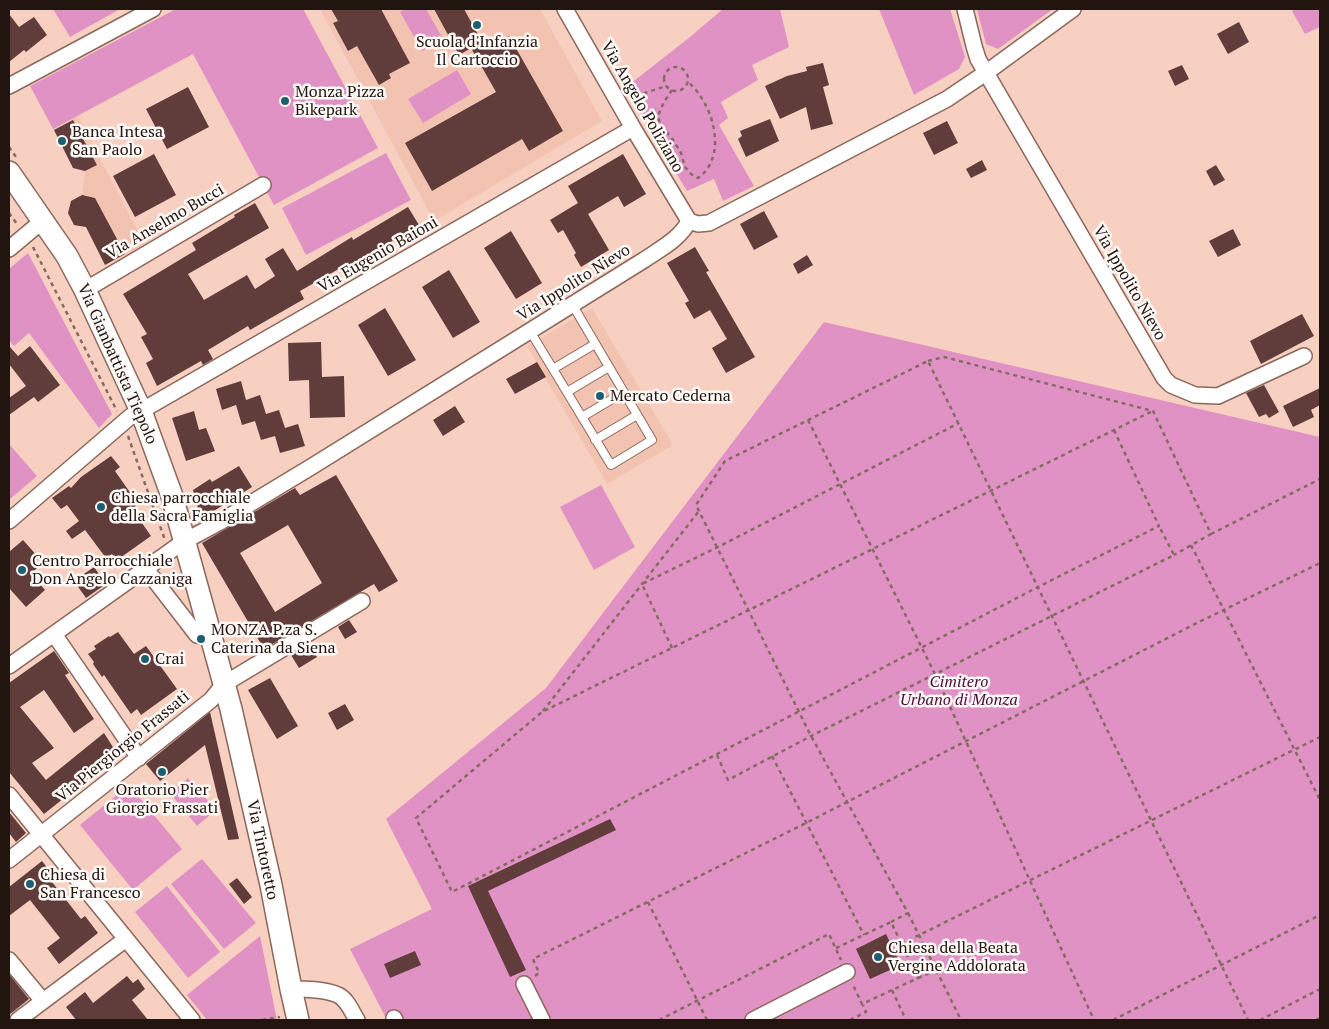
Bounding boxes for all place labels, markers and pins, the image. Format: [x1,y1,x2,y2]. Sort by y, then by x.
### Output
marker: Scuola d'Infanzia Il Cartoccio [471,19,483,31]
place label: Scuola d'Infanzia Il Cartoccio [416,32,538,70]
place label: Monza Pizza Bikepark [295,82,385,120]
marker: Monza Pizza Bikepark [279,95,291,107]
place label: Banca Intesa San Paolo [72,122,163,160]
marker: Banca Intesa San Paolo [56,135,68,147]
place label: Mercato Cederna [610,386,731,406]
marker: Mercato Cederna [594,390,606,402]
place label: Chiesa parrocchiale della Sacra Famiglia [111,488,253,526]
marker: Chiesa parrocchiale della Sacra Famiglia [95,501,107,513]
place label: Centro Parrocchiale Don Angelo Cazzaniga [32,551,193,589]
marker: Centro Parrocchiale Don Angelo Cazzaniga [16,564,28,576]
place label: MONZA P.za S. Caterina da Siena [211,620,336,658]
marker: MONZA P.za S. Caterina da Siena [195,633,207,645]
place label: Crai [155,649,184,669]
marker: Crai [139,653,151,665]
marker: Oratorio Pier Giorgio Frassati [156,766,168,778]
place label: Oratorio Pier Giorgio Frassati [106,780,218,818]
place label: Chiesa di San Francesco [40,865,141,903]
marker: Chiesa di San Francesco [24,878,36,890]
place label: Chiesa della Beata Vergine Addolorata [888,938,1026,976]
marker: Chiesa della Beata Vergine Addolorata [872,951,884,963]

